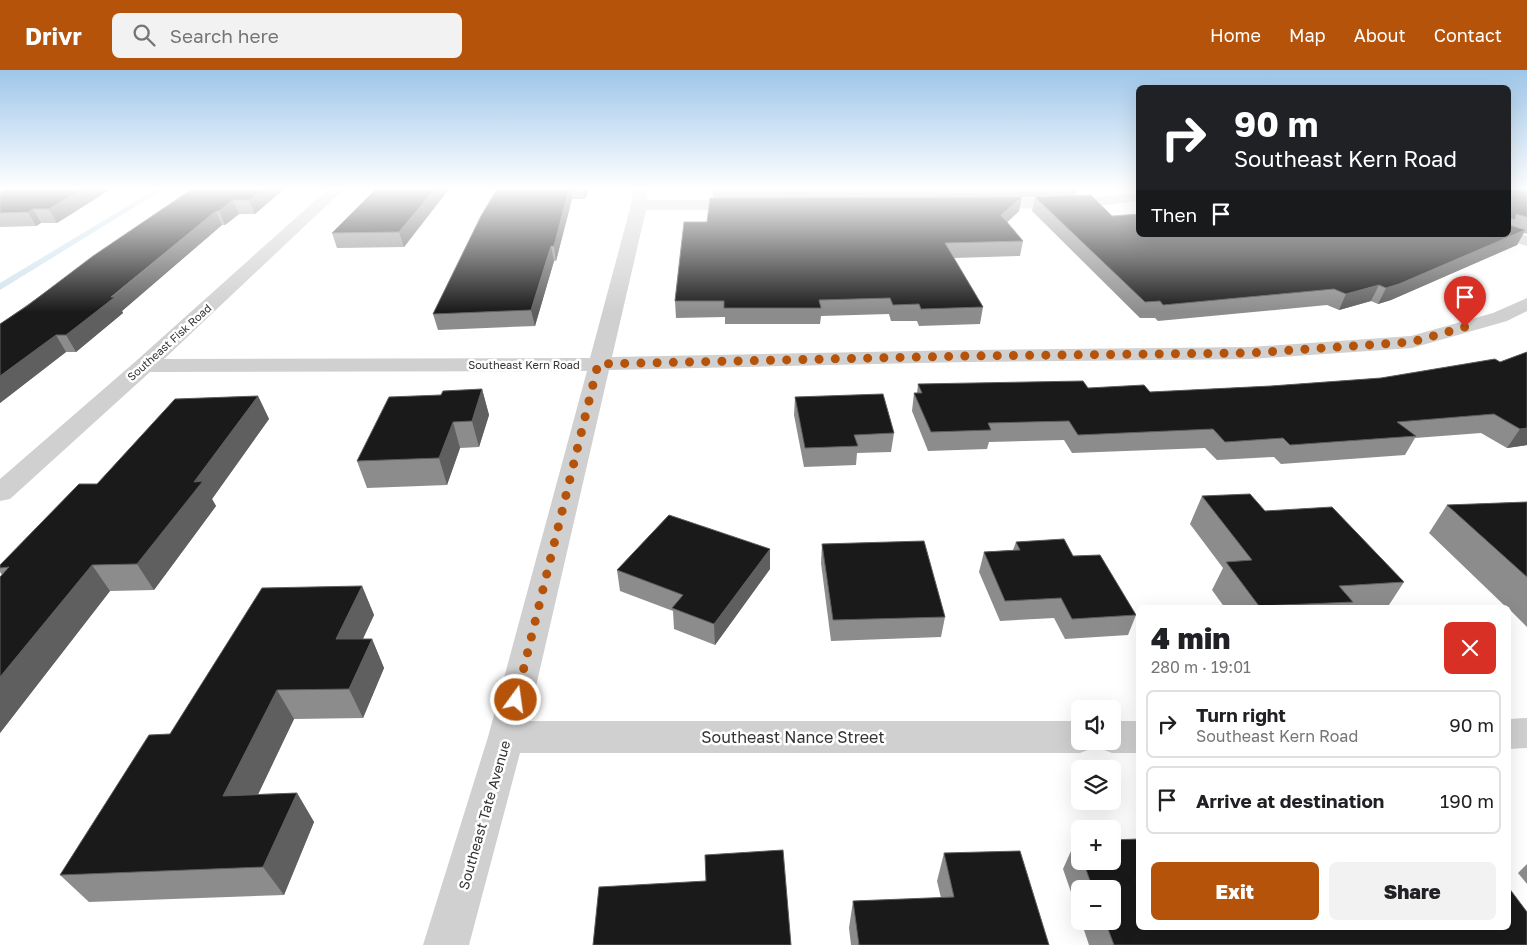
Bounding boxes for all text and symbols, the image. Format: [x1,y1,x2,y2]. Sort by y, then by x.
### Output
search box [112,13,462,58]
text: Drivr [25,21,82,50]
icon: search [130,21,158,49]
text: Search here [170,24,279,47]
text: Home [1210,24,1261,46]
text: Map [1289,24,1326,46]
text: About [1354,24,1406,46]
text: Contact [1434,24,1502,46]
text: 90 m [1234,103,1318,145]
icon: right [1151,105,1216,170]
text: Southeast Kern Road [1234,145,1457,172]
icon: arrive [1207,200,1235,228]
text: Then [1151,203,1197,226]
pin [1444,276,1486,327]
icon: arrive [1451,283,1479,311]
street label: Southeast Fisk Road [124,301,214,383]
street label: Southeast Kern Road [468,358,580,371]
text: 4 min [1151,620,1230,656]
button: close [1444,622,1496,674]
text: 280 m · 19:01 [1151,657,1251,677]
position arrow [489,673,541,725]
map controls [1071,700,1121,930]
button: sound [1071,700,1121,750]
text: Turn right [1196,703,1286,726]
icon: right [1153,710,1181,738]
text: 90 m [1449,713,1494,736]
text: Southeast Kern Road [1196,726,1358,746]
street label: Southeast Nance Street [701,727,885,747]
street label: Southeast Tate Avenue [455,738,513,892]
button: layers [1071,760,1121,810]
icon: arrive [1153,786,1181,814]
text: Arrive at destination [1196,789,1384,812]
text: 190 m [1440,789,1494,812]
button: + [1071,820,1121,870]
button: Exit [1151,862,1319,920]
button: Share [1329,862,1496,920]
button: − [1071,880,1121,930]

